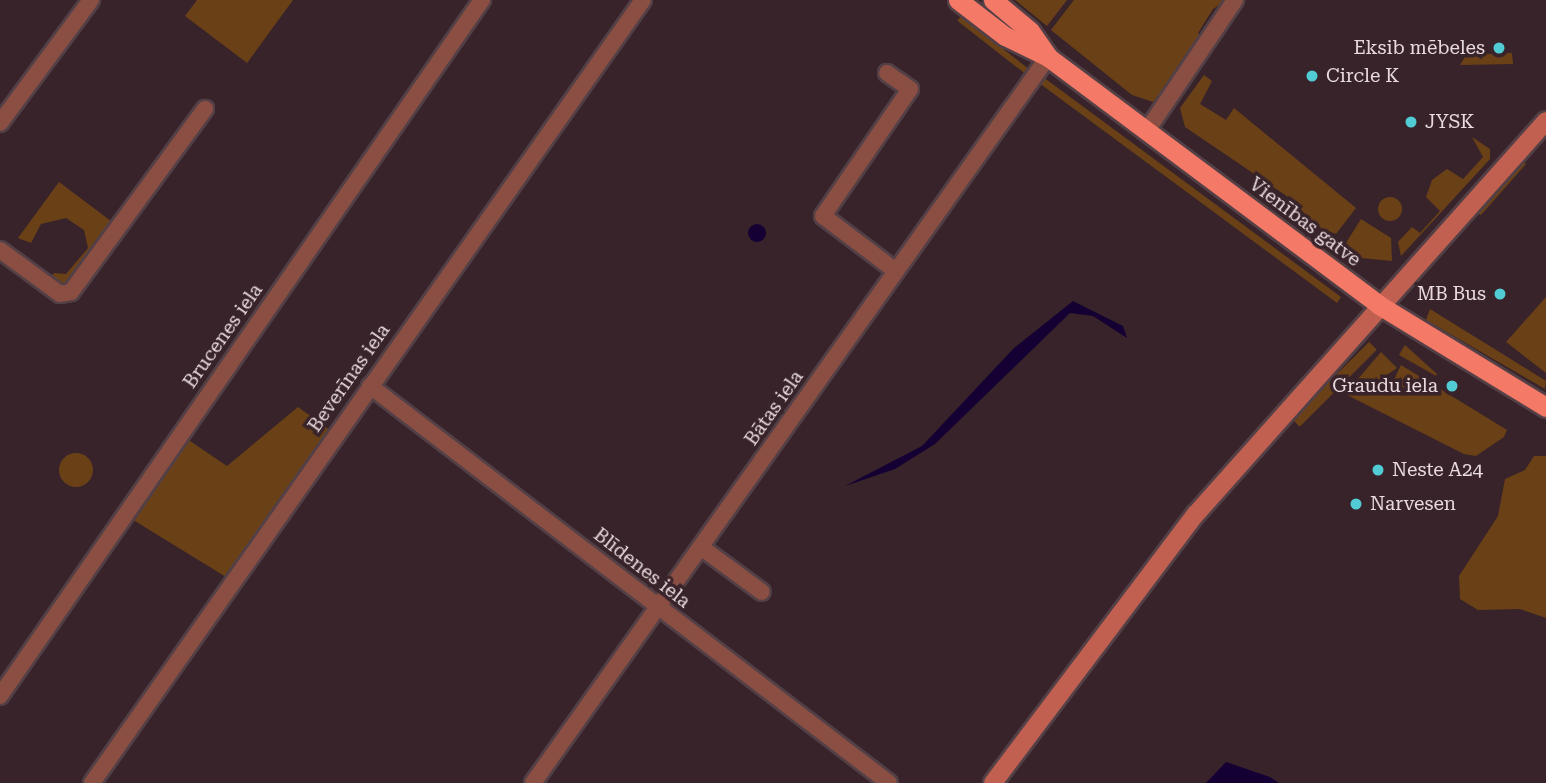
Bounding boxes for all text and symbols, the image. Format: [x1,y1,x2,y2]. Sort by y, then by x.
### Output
place label: Eksib mēbeles [1353,37,1485,59]
marker: Eksib mēbeles [1491,40,1507,56]
place label: Circle K [1326,65,1399,87]
marker: Circle K [1304,68,1320,84]
place label: JYSK [1425,111,1474,133]
marker: JYSK [1403,114,1419,130]
street label: Vienības gatve [1245,173,1365,271]
street label: Brucenes iela [179,279,267,393]
place label: MB Bus [1417,283,1486,305]
marker: MB Bus [1492,286,1508,302]
street label: Beverīnas iela [303,320,395,436]
street label: Bātas iela [740,366,808,450]
place label: Graudu iela [1332,375,1438,397]
marker: Graudu iela [1444,378,1460,394]
place label: Neste A24 [1392,459,1483,481]
marker: Neste A24 [1370,462,1386,478]
place label: Narvesen [1370,493,1456,515]
marker: Narvesen [1348,496,1364,512]
street label: Blīdenes iela [589,523,695,613]

